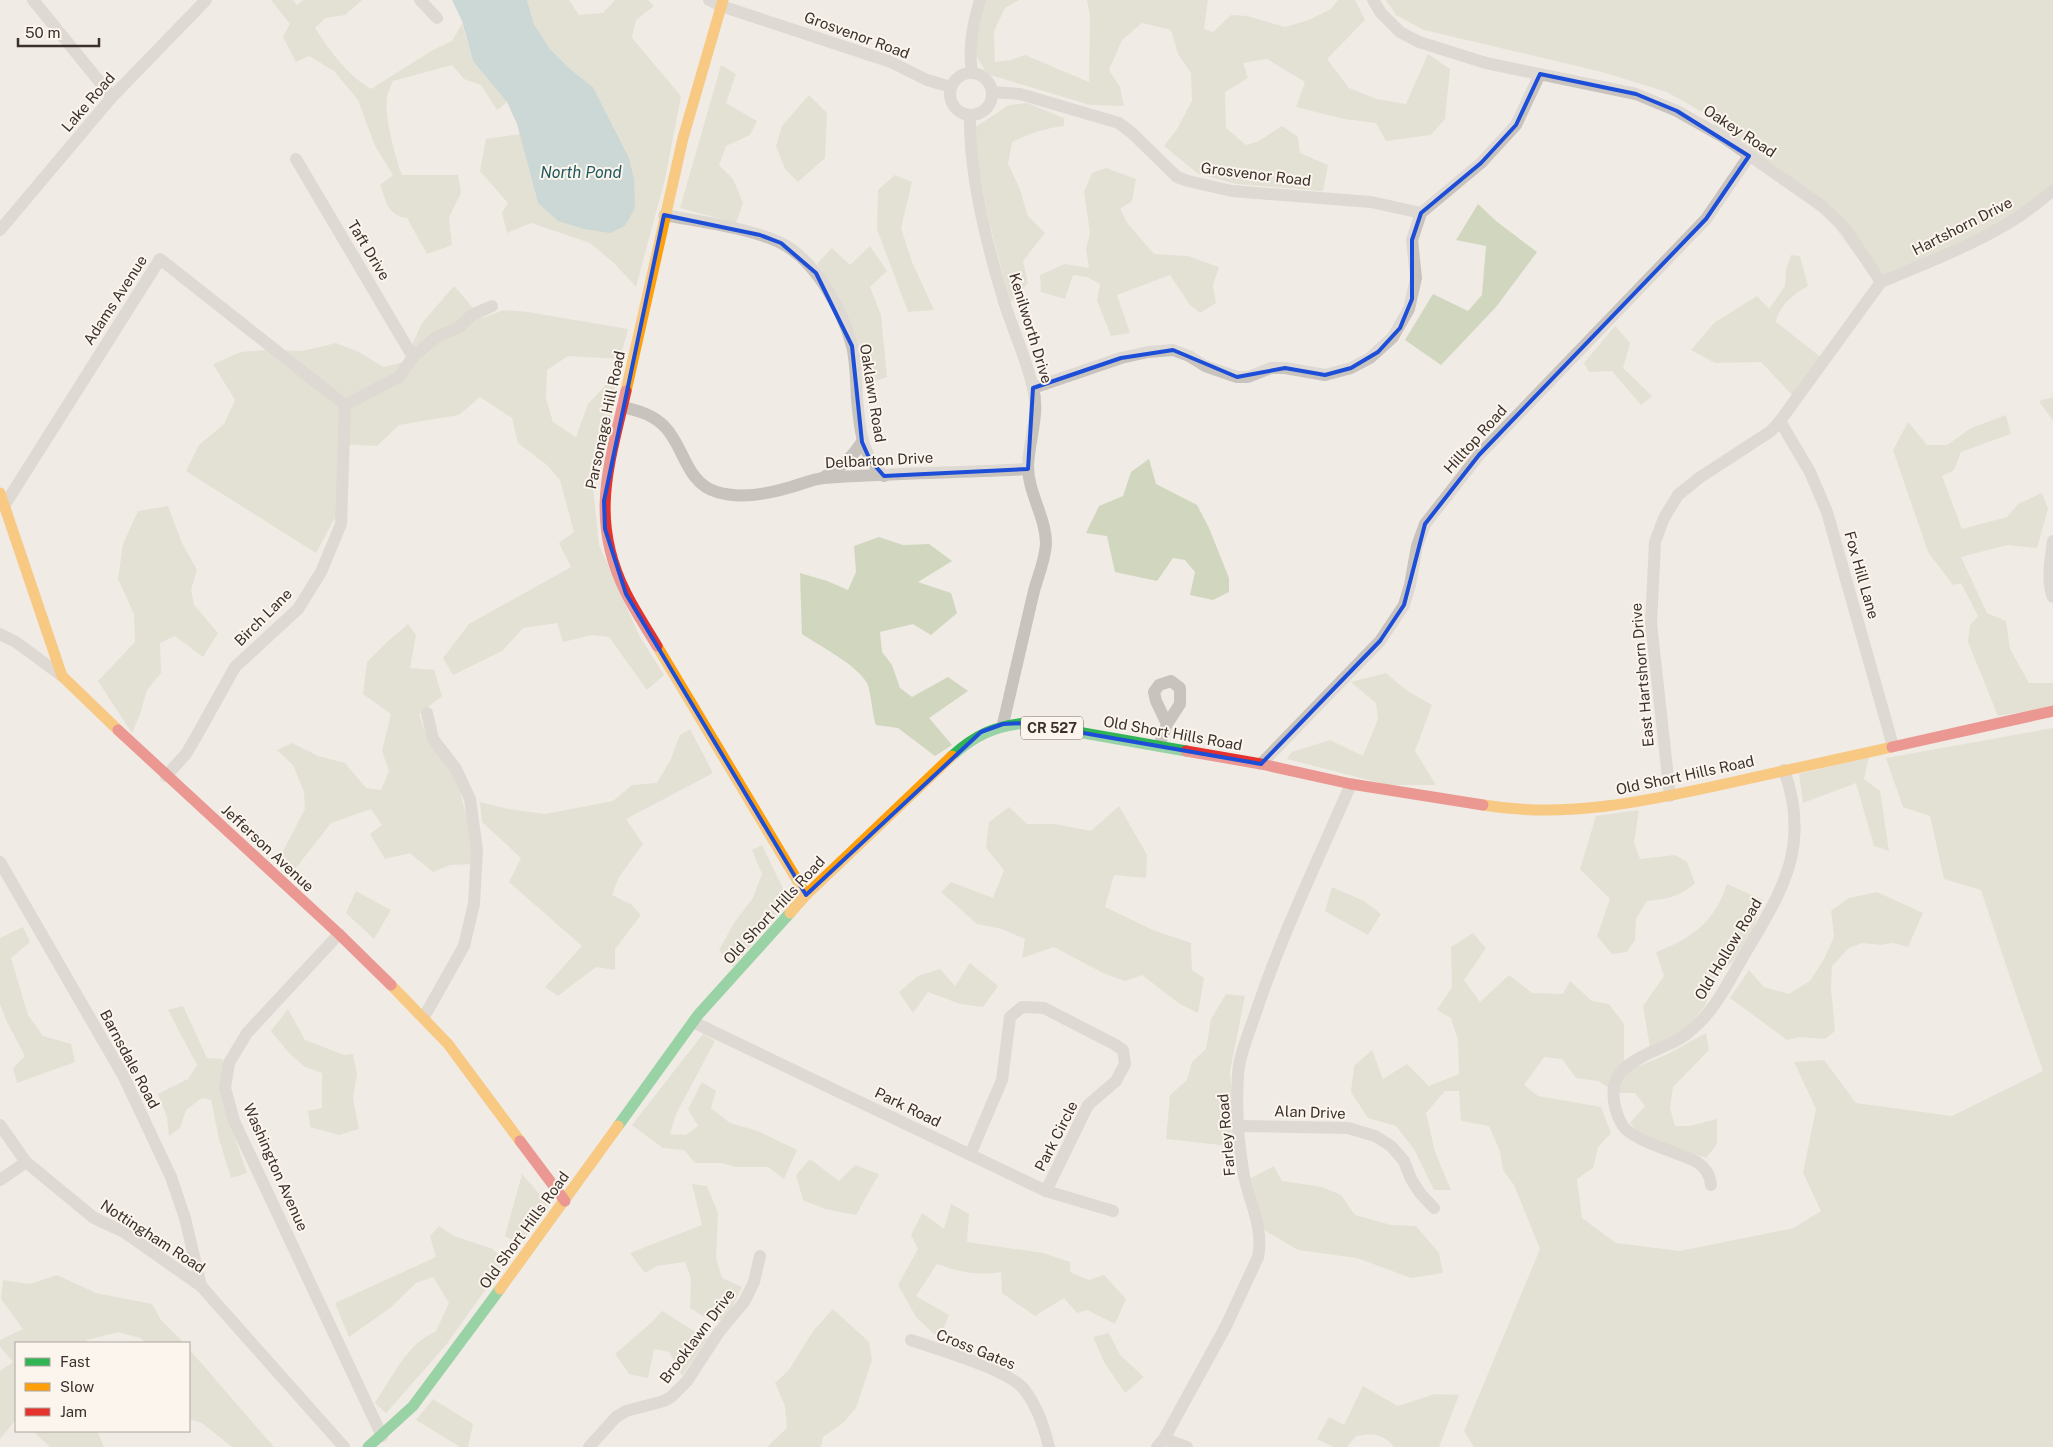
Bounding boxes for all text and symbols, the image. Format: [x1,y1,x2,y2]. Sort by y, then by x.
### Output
street label: Grosvenor Road [802,8,912,62]
scale bar [18,15,99,47]
text: 50 m [25,24,60,41]
street label: Lake Road [58,69,118,135]
street label: Oakey Road [1701,101,1779,161]
street label: Grosvenor Road [1200,159,1312,189]
water label: North Pond [540,163,623,182]
street label: Hartshorn Drive [1909,193,2015,259]
street label: Taft Drive [344,217,394,283]
street label: Adams Avenue [80,252,150,348]
street label: Kenilworth Drive [1006,271,1056,385]
street label: Oaklawn Road [857,342,889,444]
street label: Parsonage Hill Road [582,349,628,491]
street label: Hilltop Road [1440,401,1510,477]
street label: Delbarton Drive [824,449,934,471]
street label: Fox Hill Lane [1841,529,1883,621]
street label: Birch Lane [231,585,295,649]
street label: East Hartshorn Drive [1627,602,1657,748]
street label: Old Short Hills Road [1102,712,1244,754]
road number: CR 527 [1021,716,1083,740]
street label: Old Short Hills Road [1614,752,1756,798]
street label: Jefferson Avenue [218,801,318,895]
street label: Old Short Hills Road [720,853,828,967]
street label: Old Hollow Road [1691,895,1765,1003]
street label: Barnsdale Road [97,1007,163,1111]
street label: Park Road [872,1084,944,1130]
street label: Farley Road [1214,1093,1238,1177]
street label: Park Circle [1031,1098,1081,1174]
street label: Washington Avenue [240,1101,312,1233]
street label: Alan Drive [1274,1102,1346,1122]
street label: Old Short Hills Road [476,1168,572,1292]
street label: Nottingham Road [98,1196,208,1276]
street label: Brooklawn Drive [656,1286,738,1386]
street label: Cross Gates [934,1325,1018,1373]
legend [15,1342,190,1432]
text: Fast [60,1353,90,1370]
text: Slow [60,1378,95,1395]
text: Jam [60,1403,87,1420]

